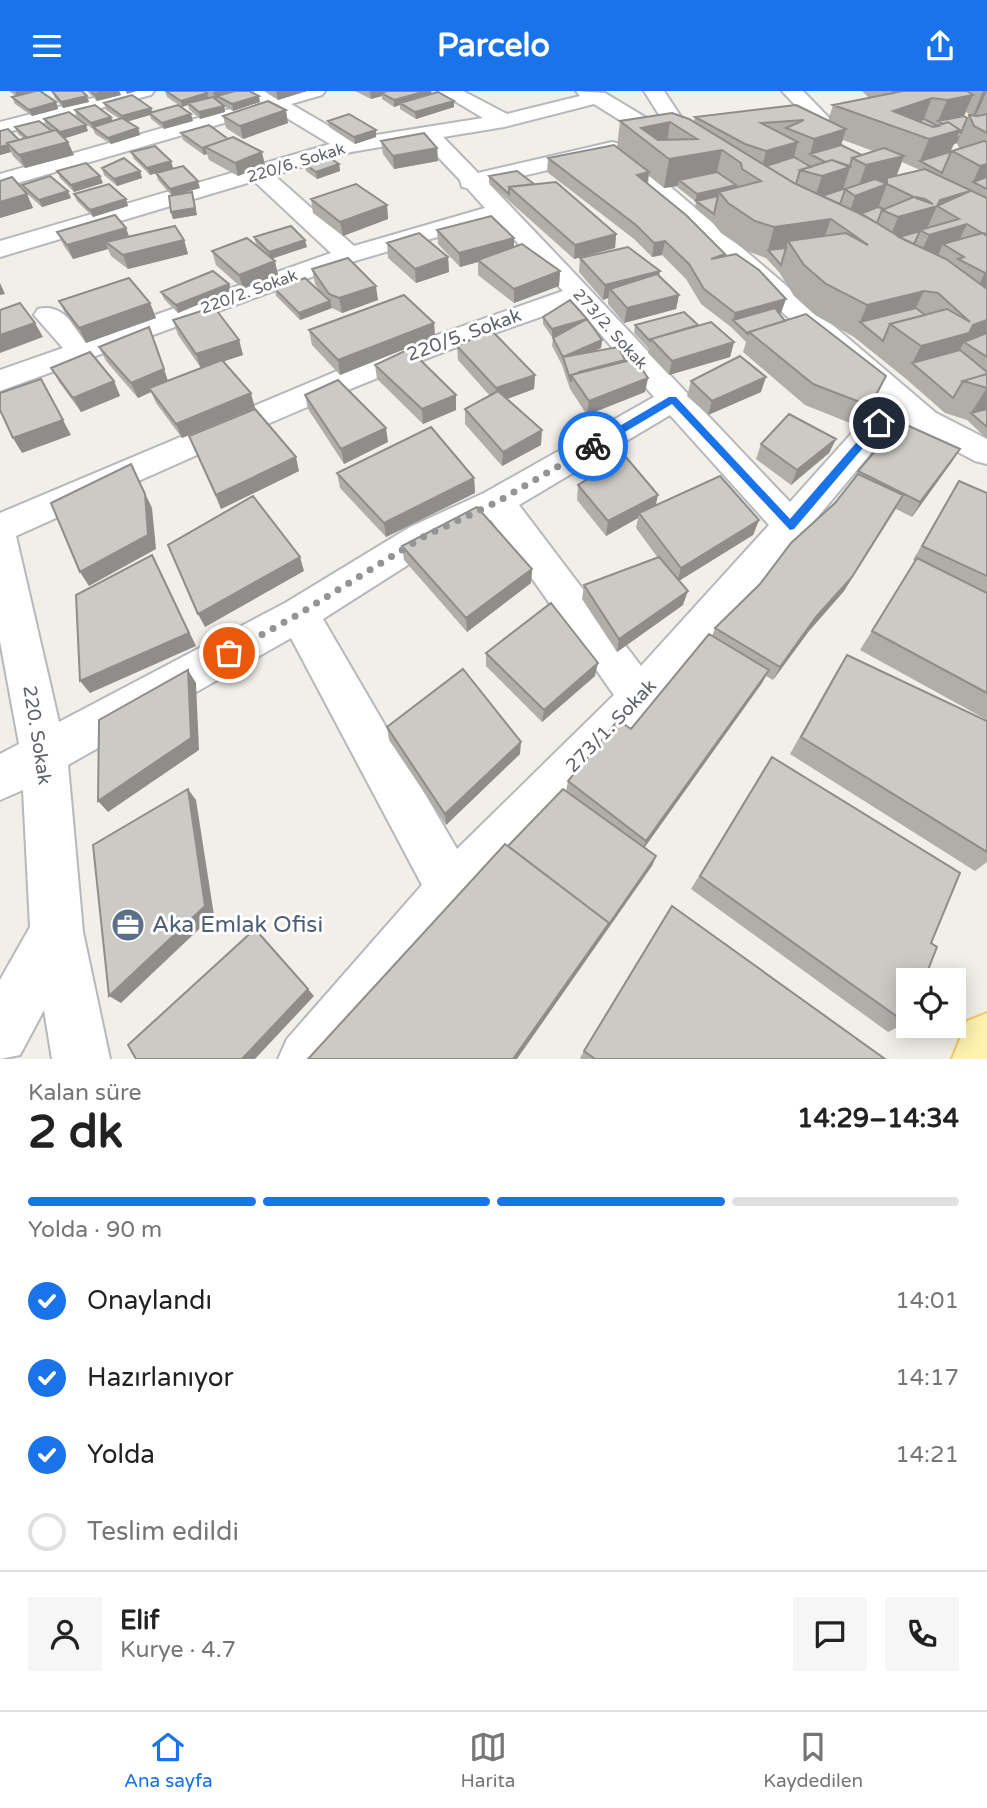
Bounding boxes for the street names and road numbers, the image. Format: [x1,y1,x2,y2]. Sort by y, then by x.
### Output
street label: 220/6. Sokak [245,139,348,187]
street label: 220/2. Sokak [198,265,300,319]
street label: 273/2. Sokak [569,285,652,374]
street label: 220/5. Sokak [404,304,524,366]
street label: 273/1. Sokak [561,675,661,777]
street label: 220. Sokak [18,684,56,786]

